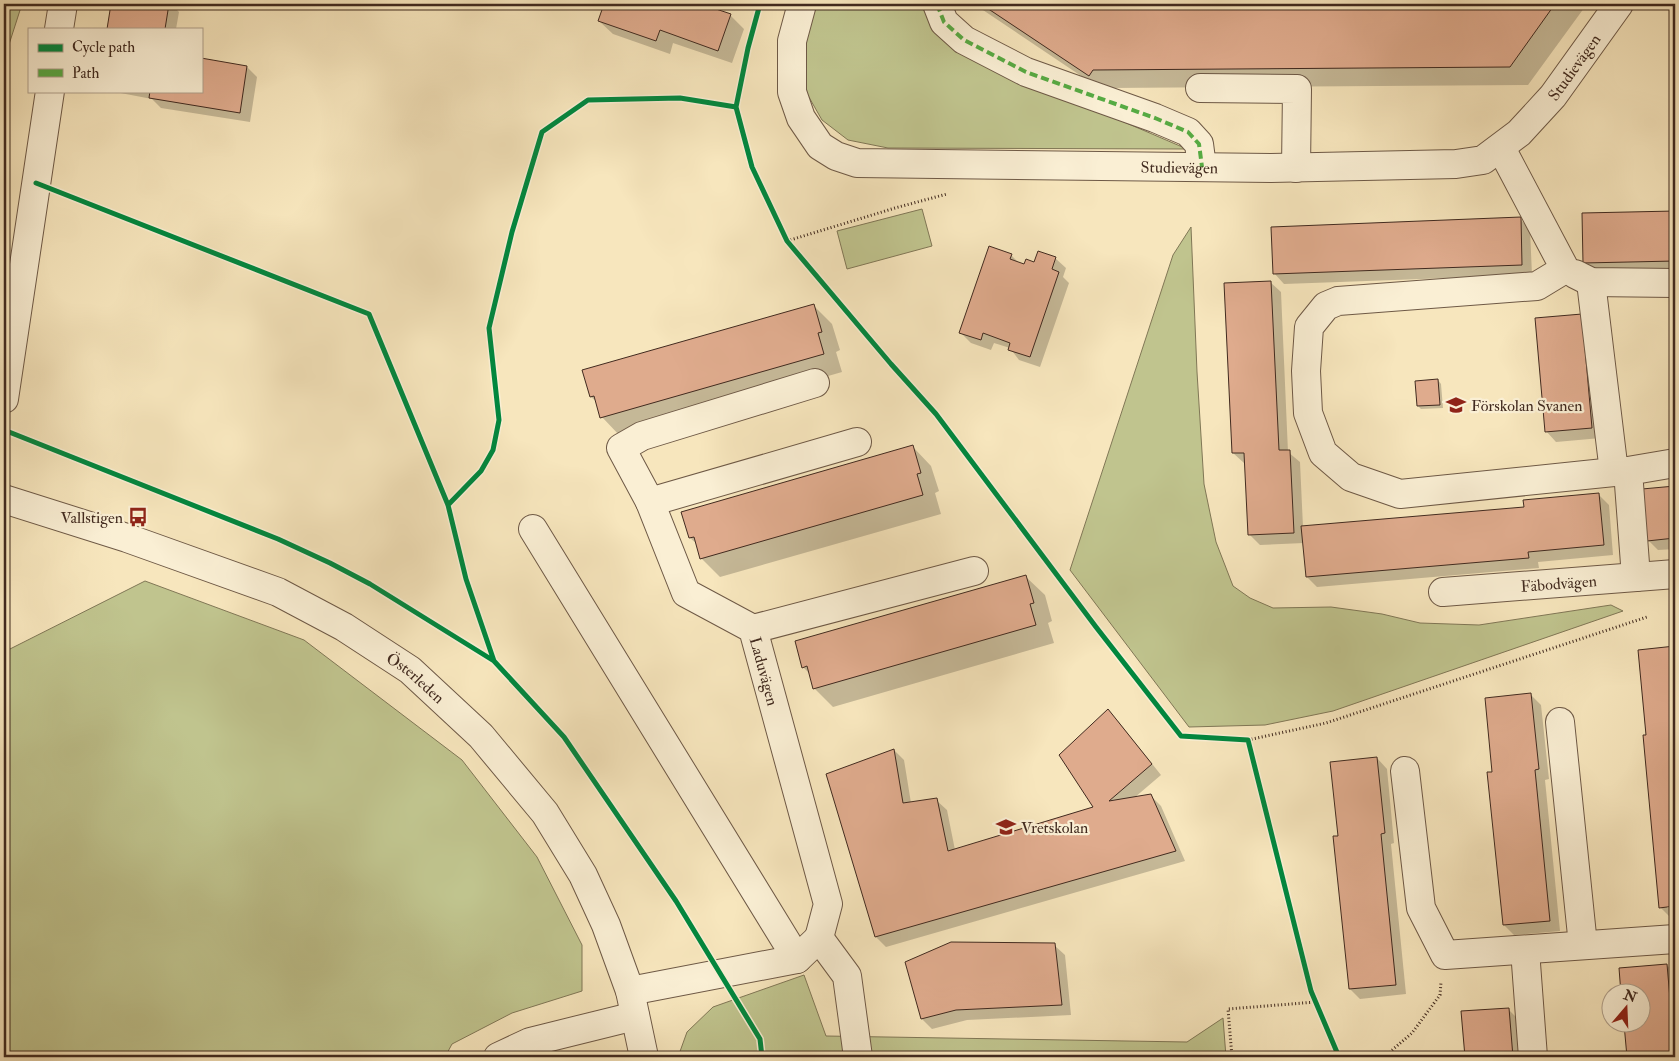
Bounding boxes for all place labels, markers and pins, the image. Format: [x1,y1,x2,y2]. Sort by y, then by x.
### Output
school or university icon: Förskolan Svanen [1445,394,1467,416]
place label: Förskolan Svanen [1471,396,1582,416]
bus stop icon: Vallstigen [127,506,149,528]
place label: Vallstigen [61,508,123,528]
school or university icon: Vretskolan [995,816,1017,838]
place label: Vretskolan [1021,818,1088,838]

